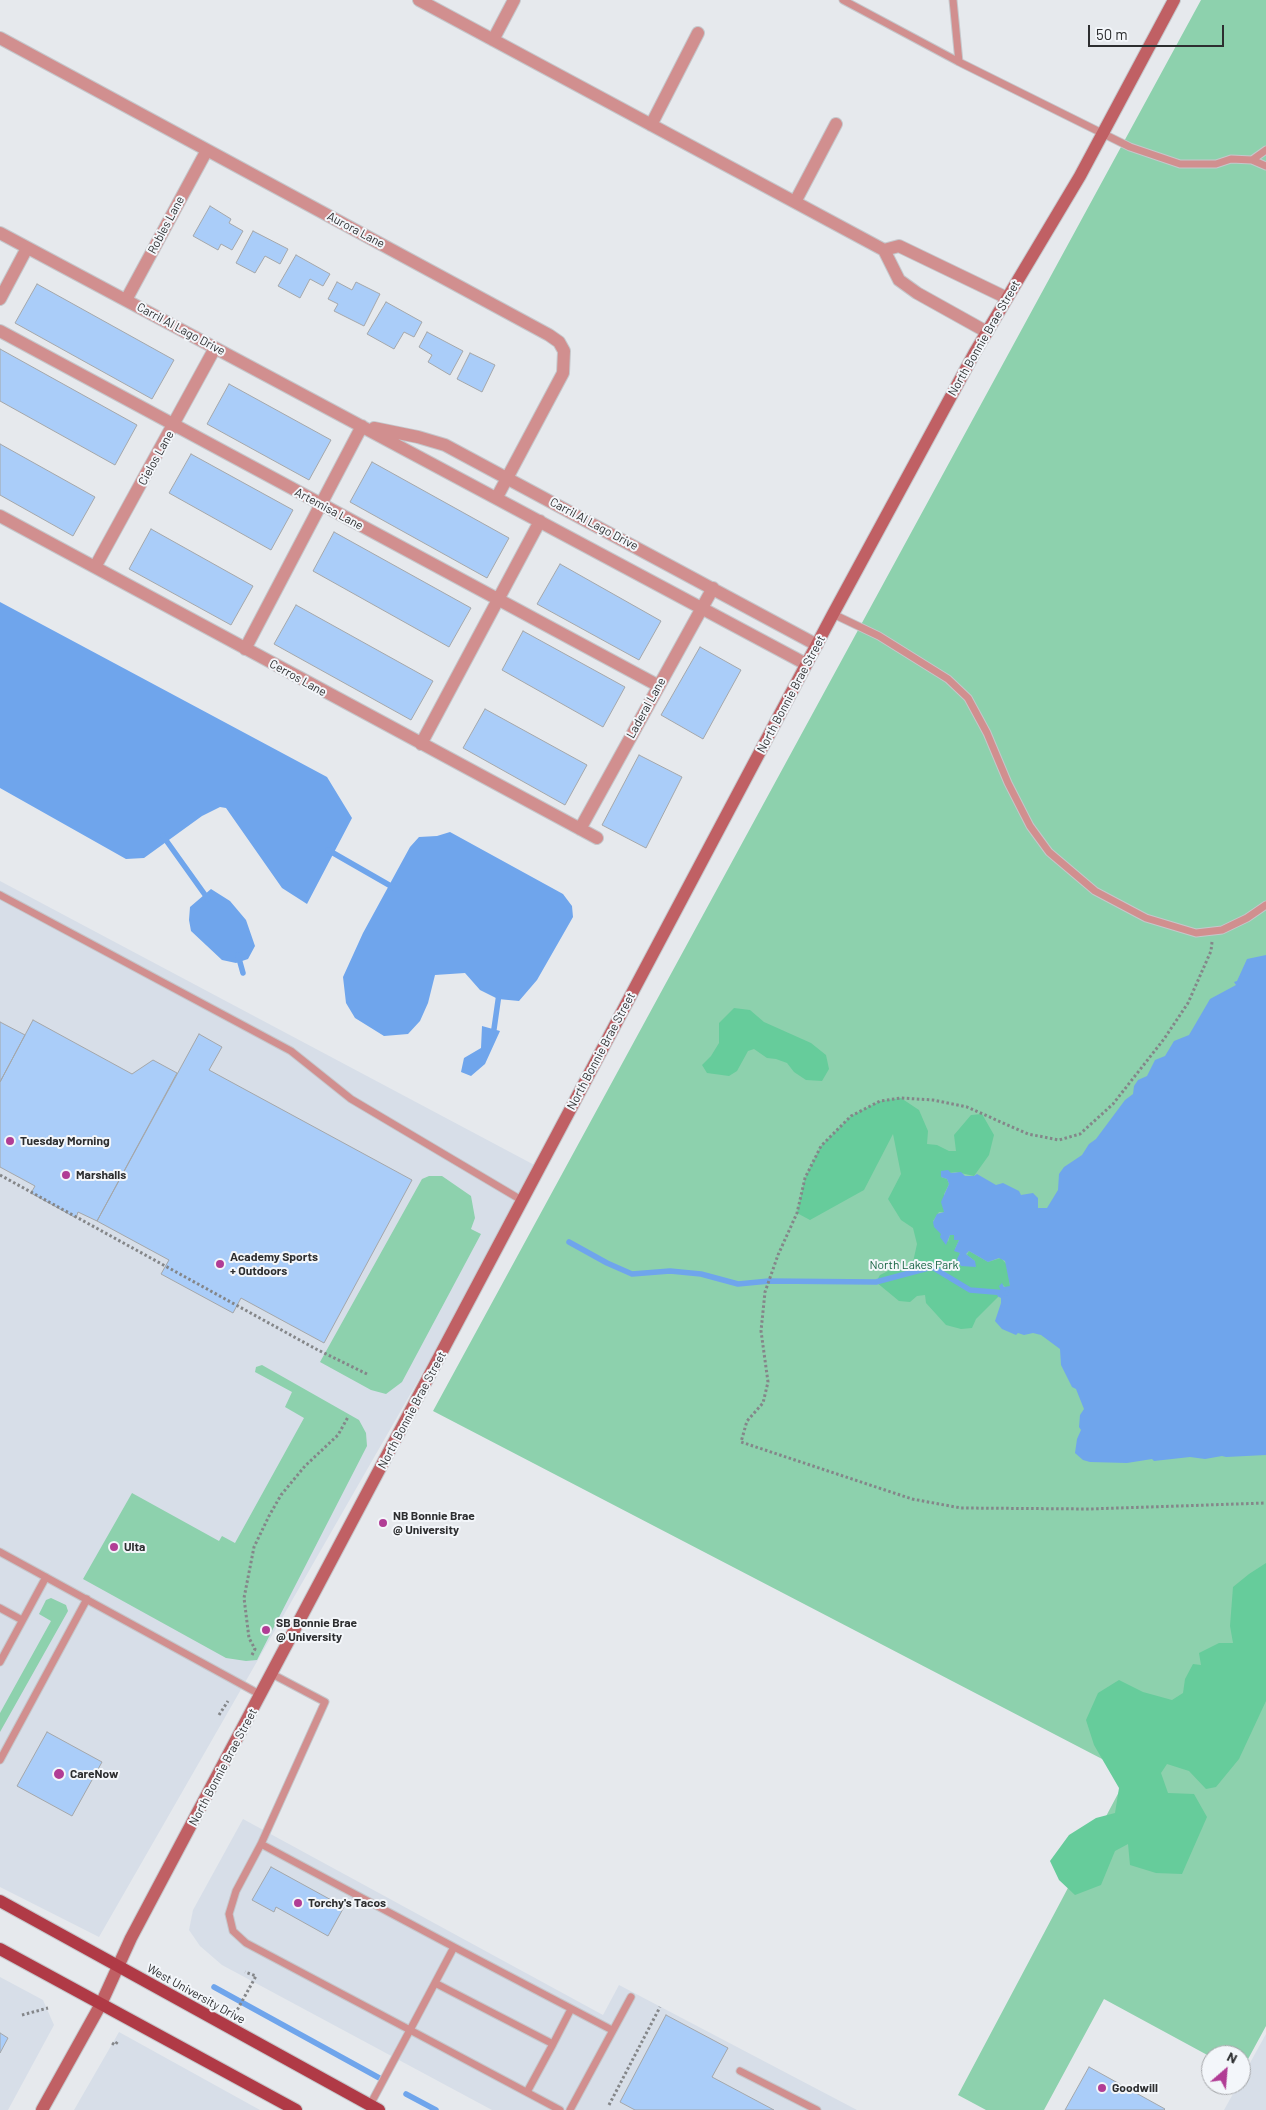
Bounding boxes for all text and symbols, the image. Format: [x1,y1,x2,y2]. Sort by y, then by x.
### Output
scale bar [1091,15,1227,47]
text: 50 m [1096,25,1128,43]
street label: Robles Lane [145,194,187,256]
street label: Aurora Lane [325,209,387,251]
street label: North Bonnie Brae Street [945,278,1023,398]
street label: Carril Al Lago Drive [134,300,228,358]
street label: Cielos Lane [135,428,177,488]
street label: Artemisa Lane [292,485,366,533]
street label: Carril Al Lago Drive [547,495,641,553]
street label: North Bonnie Brae Street [754,633,828,755]
street label: Cerros Lane [267,656,329,700]
street label: Laderal Lane [623,675,669,741]
street label: North Bonnie Brae Street [564,990,638,1112]
place label: Tuesday Morning [20,1134,110,1148]
marker: Tuesday Morning [4,1135,16,1147]
place label: Marshalls [76,1168,126,1182]
marker: Marshalls [60,1169,72,1181]
place label: Academy Sports + Outdoors [230,1250,318,1278]
marker: Academy Sports + Outdoors [214,1258,226,1270]
park label: North Lakes Park [869,1258,959,1272]
street label: North Bonnie Brae Street [375,1349,449,1471]
place label: NB Bonnie Brae @ University [393,1509,475,1537]
marker: NB Bonnie Brae @ University [377,1517,389,1529]
place label: Ulta [124,1540,145,1554]
marker: Ulta [108,1541,120,1553]
place label: SB Bonnie Brae @ University [276,1616,357,1644]
marker: SB Bonnie Brae @ University [260,1624,272,1636]
street label: North Bonnie Brae Street [186,1706,260,1828]
marker: CareNow [52,1767,66,1781]
place label: CareNow [70,1767,118,1781]
place label: Torchy's Tacos [308,1896,386,1910]
marker: Torchy's Tacos [292,1897,304,1909]
street label: West University Drive [144,1961,248,2027]
north arrow [1201,2045,1251,2095]
text: N [1225,2047,1241,2067]
place label: Goodwill [1112,2081,1158,2095]
marker: Goodwill [1096,2082,1108,2094]

